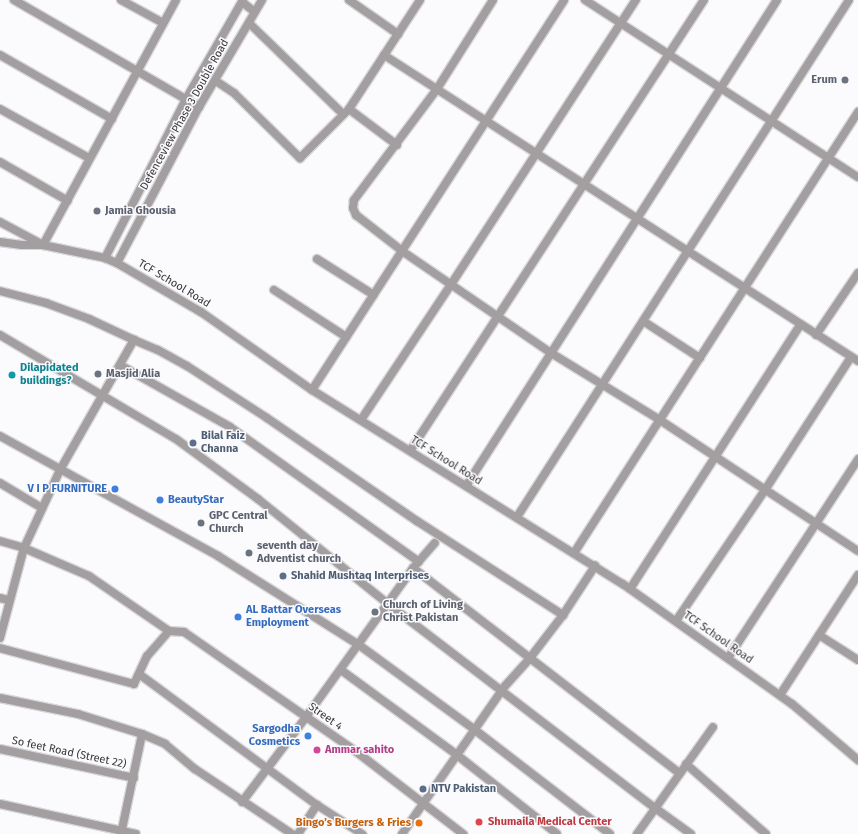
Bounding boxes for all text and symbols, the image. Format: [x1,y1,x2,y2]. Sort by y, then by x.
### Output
street label: Defenceview Phase 3 Double Road [138,37,232,193]
place label: Erum [811,73,837,87]
marker: Erum [840,75,850,85]
place label: Jamia Ghousia [105,204,176,218]
marker: Jamia Ghousia [92,206,102,216]
street label: TCF School Road [136,257,212,311]
place label: Dilapidated buildings? [20,362,79,388]
place label: Masjid Alia [106,367,160,381]
marker: Masjid Alia [93,369,103,379]
marker: Dilapidated buildings? [7,370,17,380]
place label: Bilal Faiz Channa [201,430,245,456]
street label: TCF School Road [408,434,484,488]
marker: Bilal Faiz Channa [188,438,198,448]
place label: V I P FURNITURE [28,482,107,496]
marker: V I P FURNITURE [110,484,120,494]
place label: BeautyStar [168,493,224,507]
marker: BeautyStar [155,495,165,505]
place label: GPC Central Church [209,510,268,536]
marker: GPC Central Church [196,518,206,528]
place label: seventh day Adventist church [257,540,341,566]
marker: seventh day Adventist church [244,548,254,558]
place label: Shahid Mushtaq Interprises [291,569,429,583]
marker: Shahid Mushtaq Interprises [278,571,288,581]
place label: Church of Living Christ Pakistan [383,599,463,625]
place label: AL Battar Overseas Employment [246,604,341,630]
marker: Church of Living Christ Pakistan [370,607,380,617]
street label: TCF School Road [681,609,755,667]
marker: AL Battar Overseas Employment [233,612,243,622]
street label: Street 4 [305,701,345,733]
place label: Sargodha Cosmetics [249,723,300,749]
marker: Sargodha Cosmetics [303,731,313,741]
street label: So feet Road (Street 22) [10,734,128,772]
place label: Ammar sahito [325,743,394,757]
marker: Ammar sahito [312,745,322,755]
place label: NTV Pakistan [431,782,496,796]
marker: NTV Pakistan [418,784,428,794]
place label: Shumaila Medical Center [488,815,612,829]
place label: Bingo’s Burgers & Fries [296,816,411,830]
marker: Shumaila Medical Center [473,816,485,828]
marker: Bingo’s Burgers & Fries [414,818,424,828]

